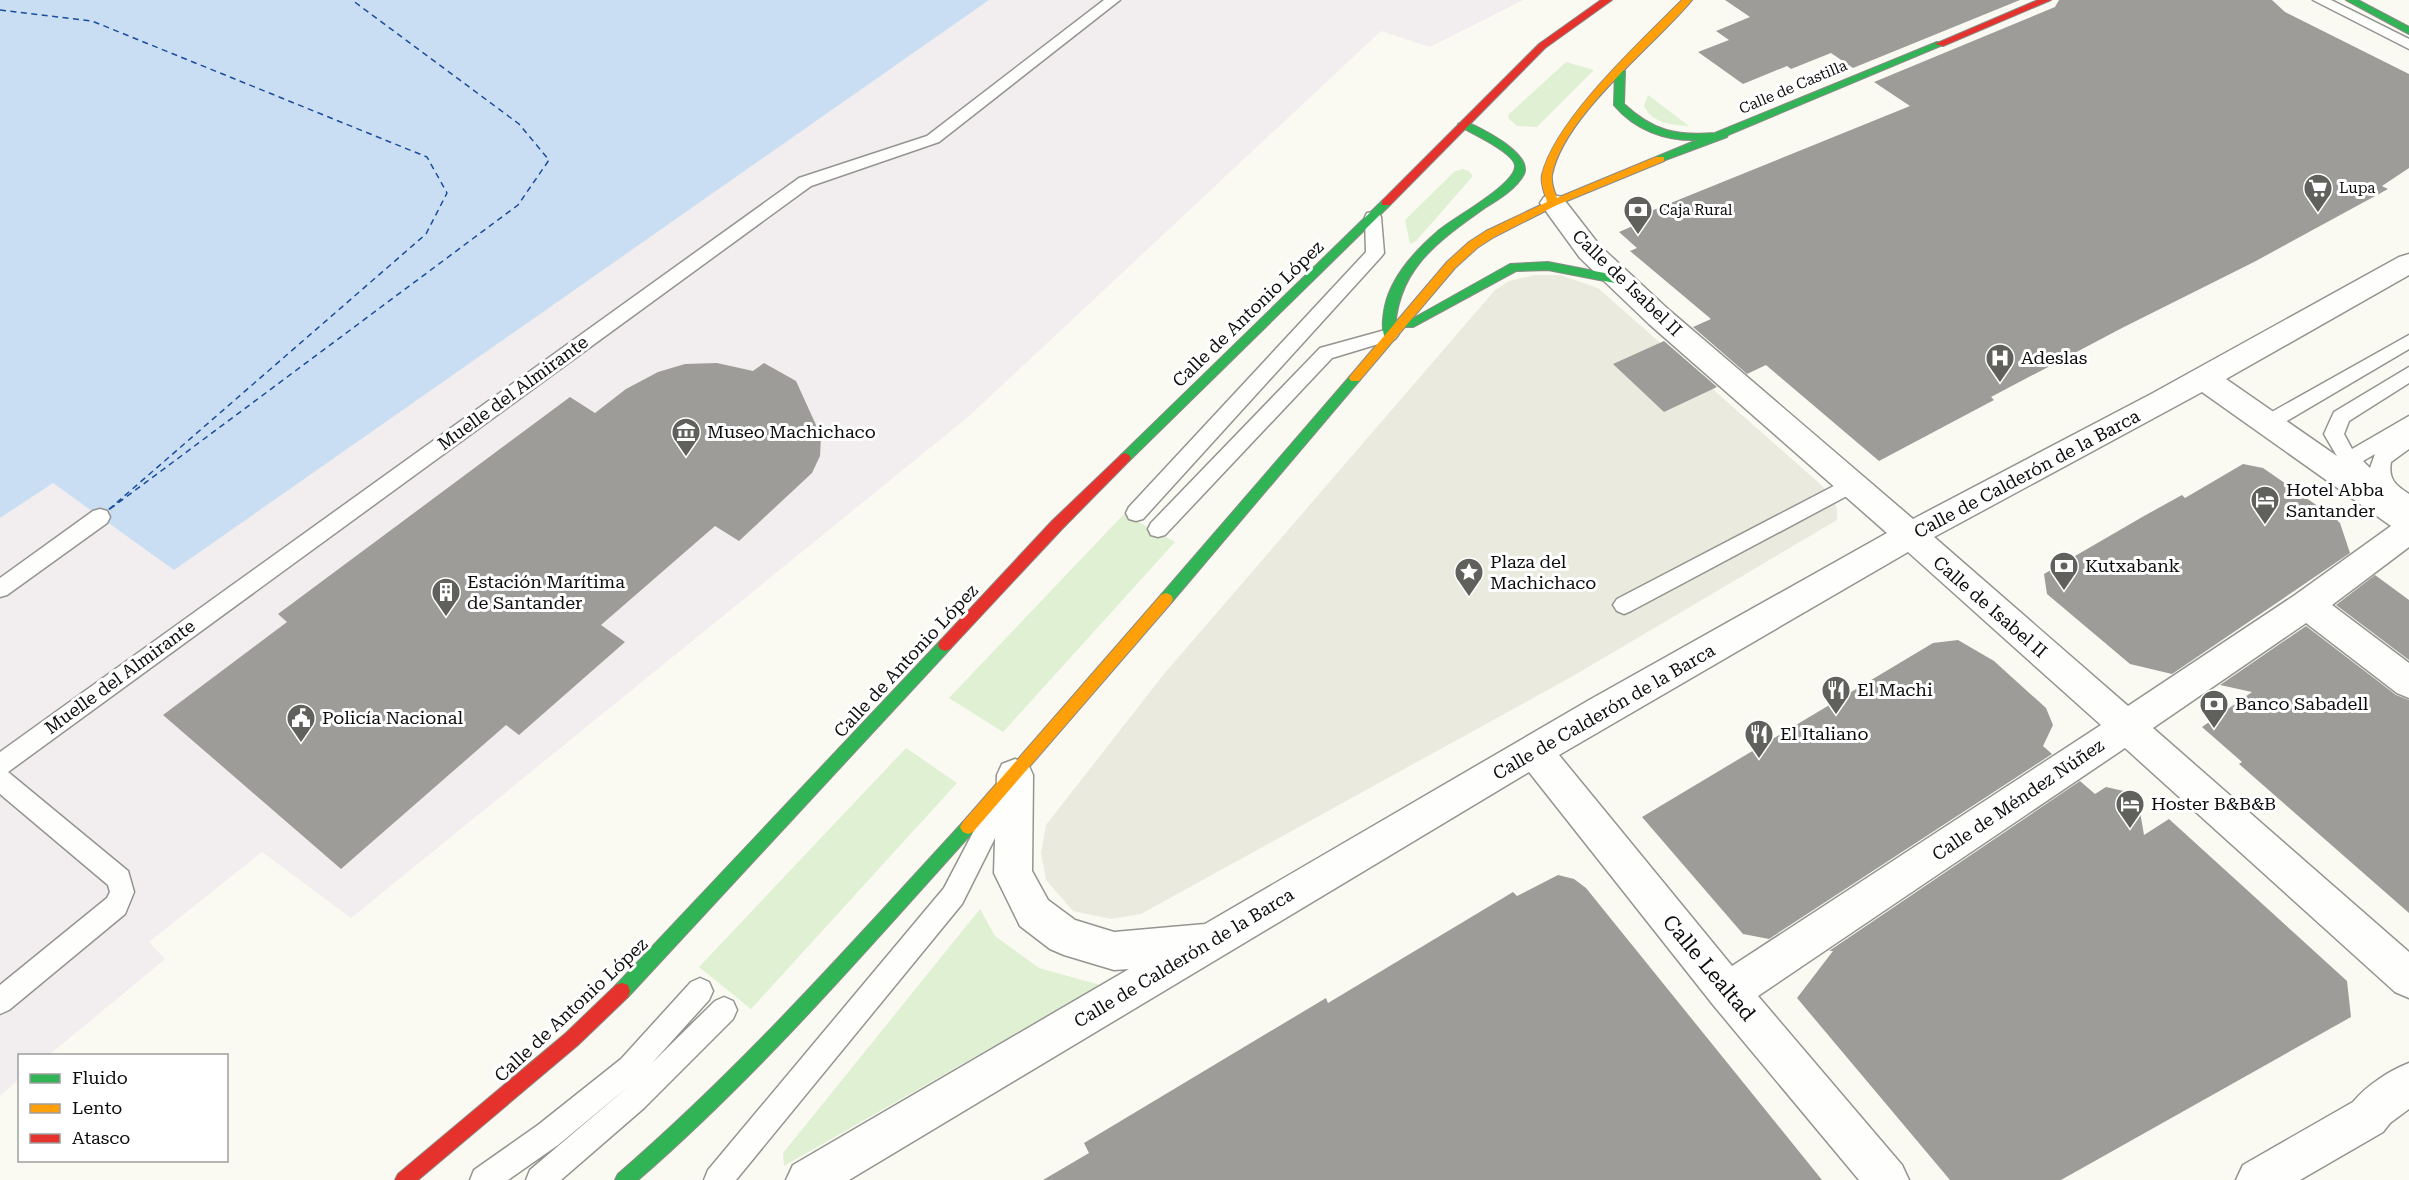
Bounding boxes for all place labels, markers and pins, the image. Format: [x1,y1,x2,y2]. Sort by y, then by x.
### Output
supermarket icon: Lupa [2302,172,2334,214]
place label: Lupa [2339,179,2375,197]
bank icon: Caja Rural [1622,194,1654,236]
place label: Caja Rural [1659,201,1733,219]
hospital icon: Adeslas [1984,342,2016,384]
place label: Adeslas [2021,347,2087,368]
museum icon: Museo Machichaco [670,416,702,458]
place label: Museo Machichaco [707,421,876,442]
place label: Hotel Abba Santander [2286,479,2384,521]
hotel icon: Hotel Abba Santander [2249,484,2281,526]
bank icon: Kutxabank [2048,550,2080,592]
place label: Plaza del Machichaco [1490,551,1596,593]
place label: Kutxabank [2085,555,2180,576]
place icon: Plaza del Machichaco [1453,556,1485,598]
place label: Estación Marítima de Santander [467,571,625,613]
building icon: Estación Marítima de Santander [430,576,462,618]
restaurant icon: El Machi [1820,674,1852,716]
place label: El Machi [1857,679,1933,700]
bank icon: Banco Sabadell [2198,688,2230,730]
place label: Banco Sabadell [2235,693,2369,714]
public building icon: Policía Nacional [285,702,317,744]
place label: Policía Nacional [322,707,464,728]
restaurant icon: El Italiano [1743,718,1775,760]
place label: El Italiano [1780,723,1869,744]
hotel icon: Hoster B&B&B [2114,788,2146,830]
place label: Hoster B&B&B [2151,793,2276,814]

